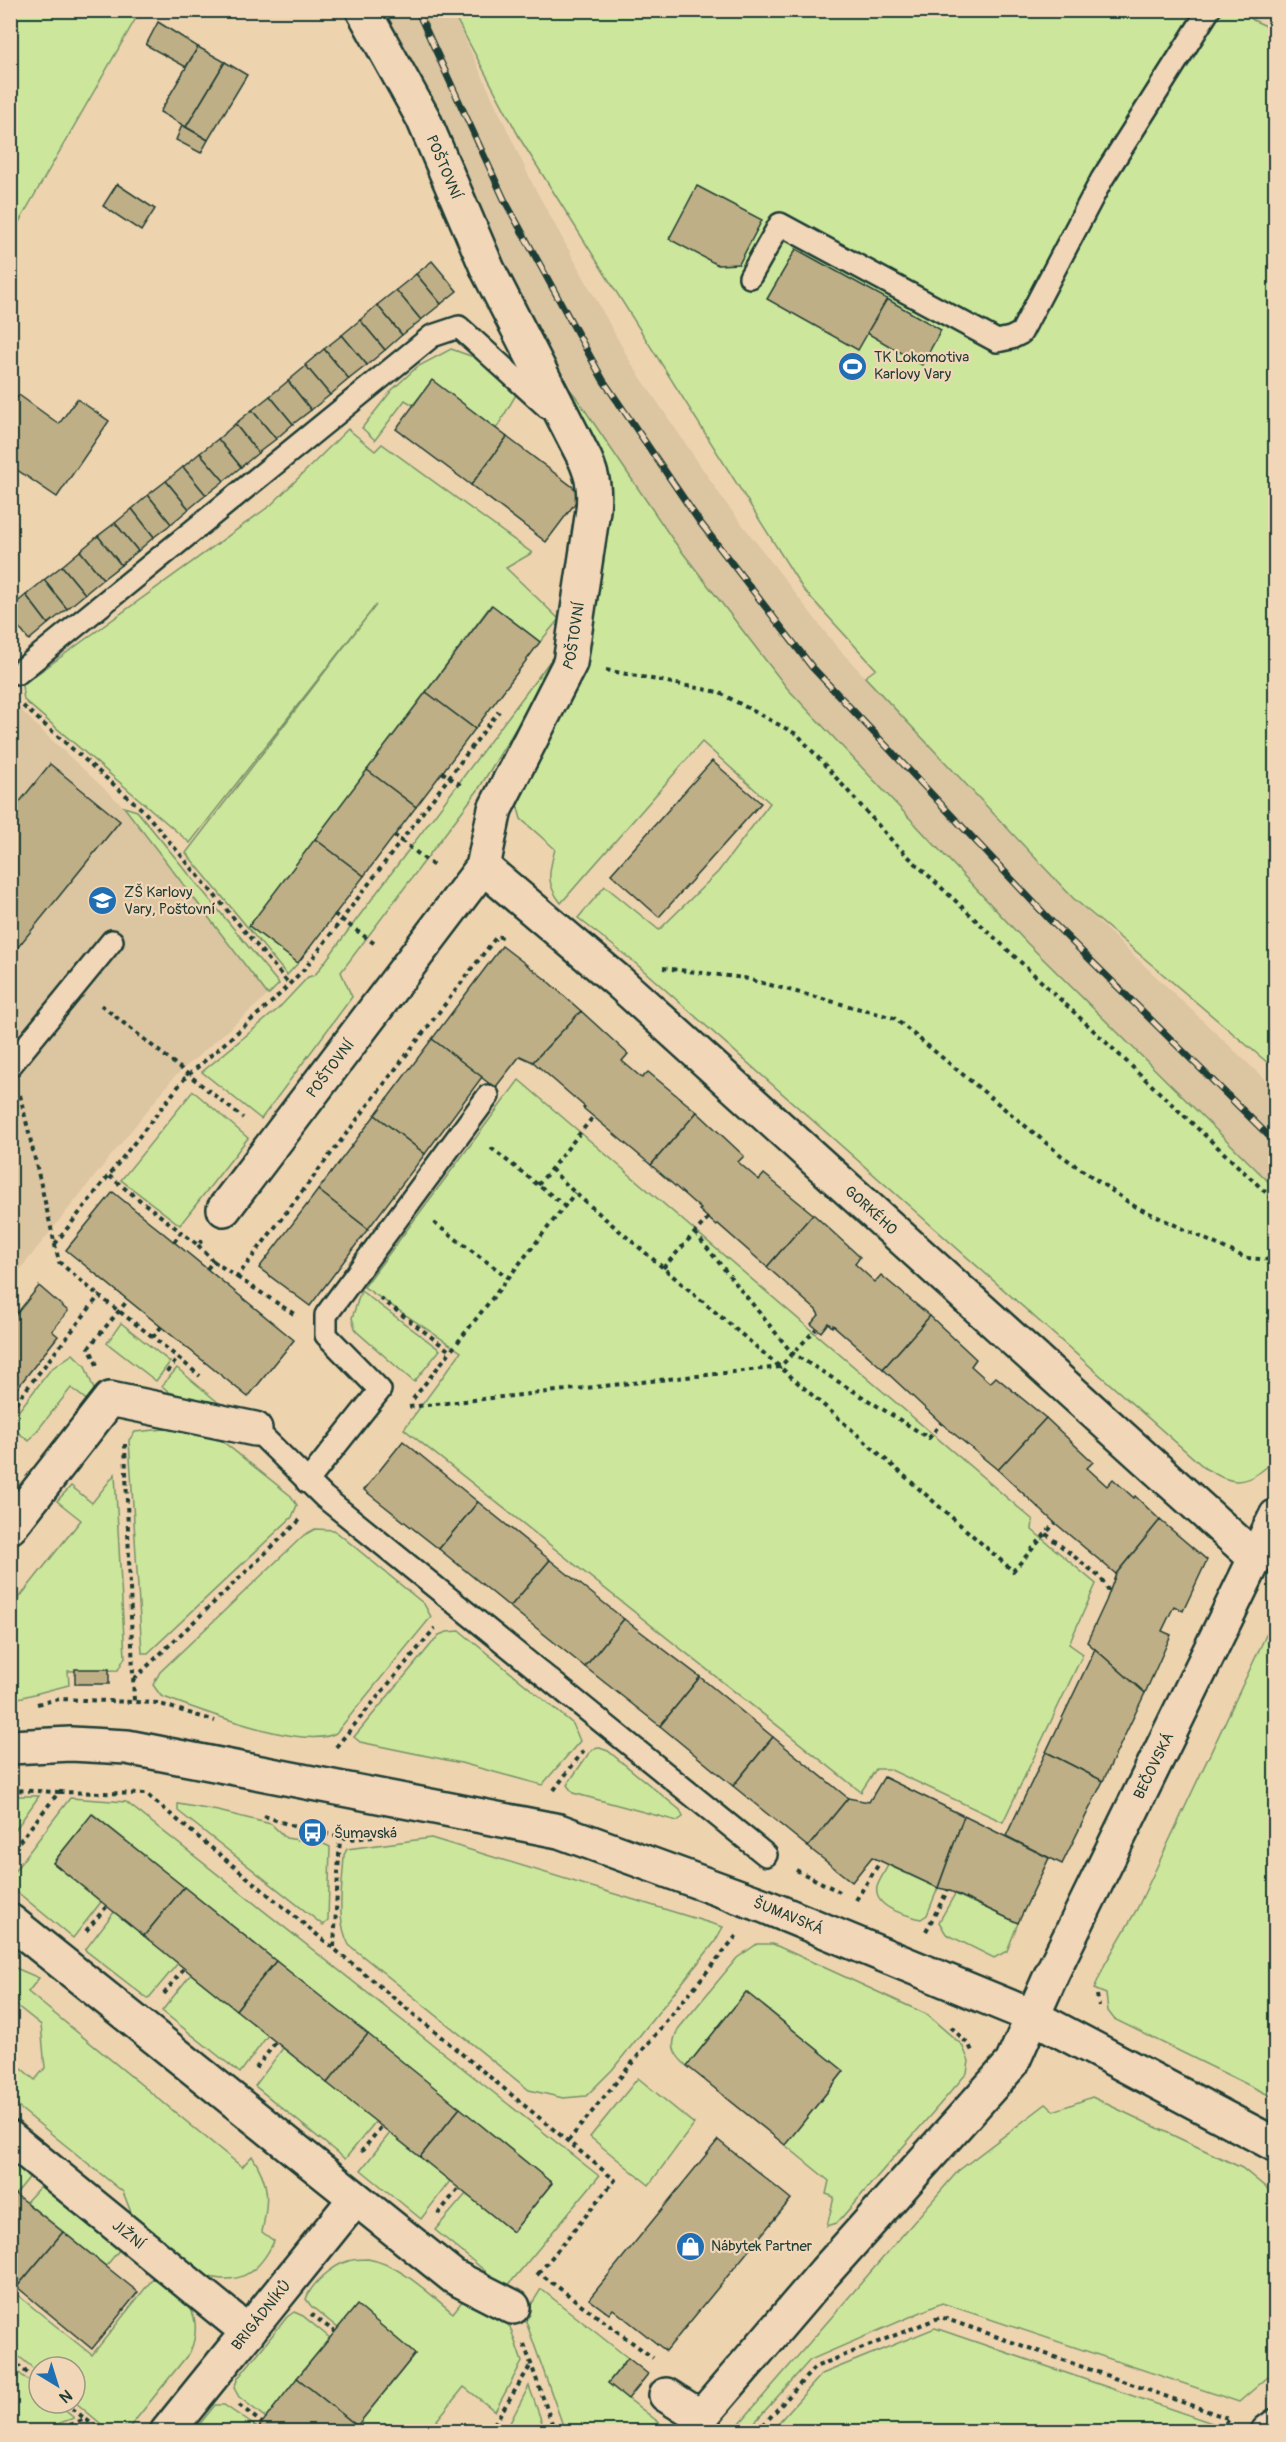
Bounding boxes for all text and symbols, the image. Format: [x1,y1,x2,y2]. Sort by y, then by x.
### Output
street label: POŠTOVNÍ [422,132,466,203]
place label: TK Lokomotiva Karlovy Vary [874,348,969,384]
sports icon: TK Lokomotiva Karlovy Vary [837,350,869,382]
street label: POŠTOVNÍ [559,600,589,673]
place label: ZŠ Karlovy Vary, Poštovní [124,883,215,919]
school or university icon: ZŠ Karlovy Vary, Poštovní [87,885,119,917]
street label: POŠTOVNÍ [303,1036,359,1102]
street label: GORKÉHO [840,1182,901,1239]
street label: BEČOVSKÁ [1130,1729,1178,1802]
bus stop icon: Šumavská [297,1817,329,1849]
place label: Šumavská [334,1824,397,1843]
street label: ŠUMAVSKÁ [751,1894,826,1939]
street label: JIŽNÍ [108,2216,149,2254]
shop icon: Nábytek Partner [674,2230,706,2262]
place label: Nábytek Partner [711,2237,813,2256]
street label: BRIGÁDNÍKŮ [228,2277,296,2354]
north arrow [27,2355,87,2415]
text: N [55,2385,76,2407]

